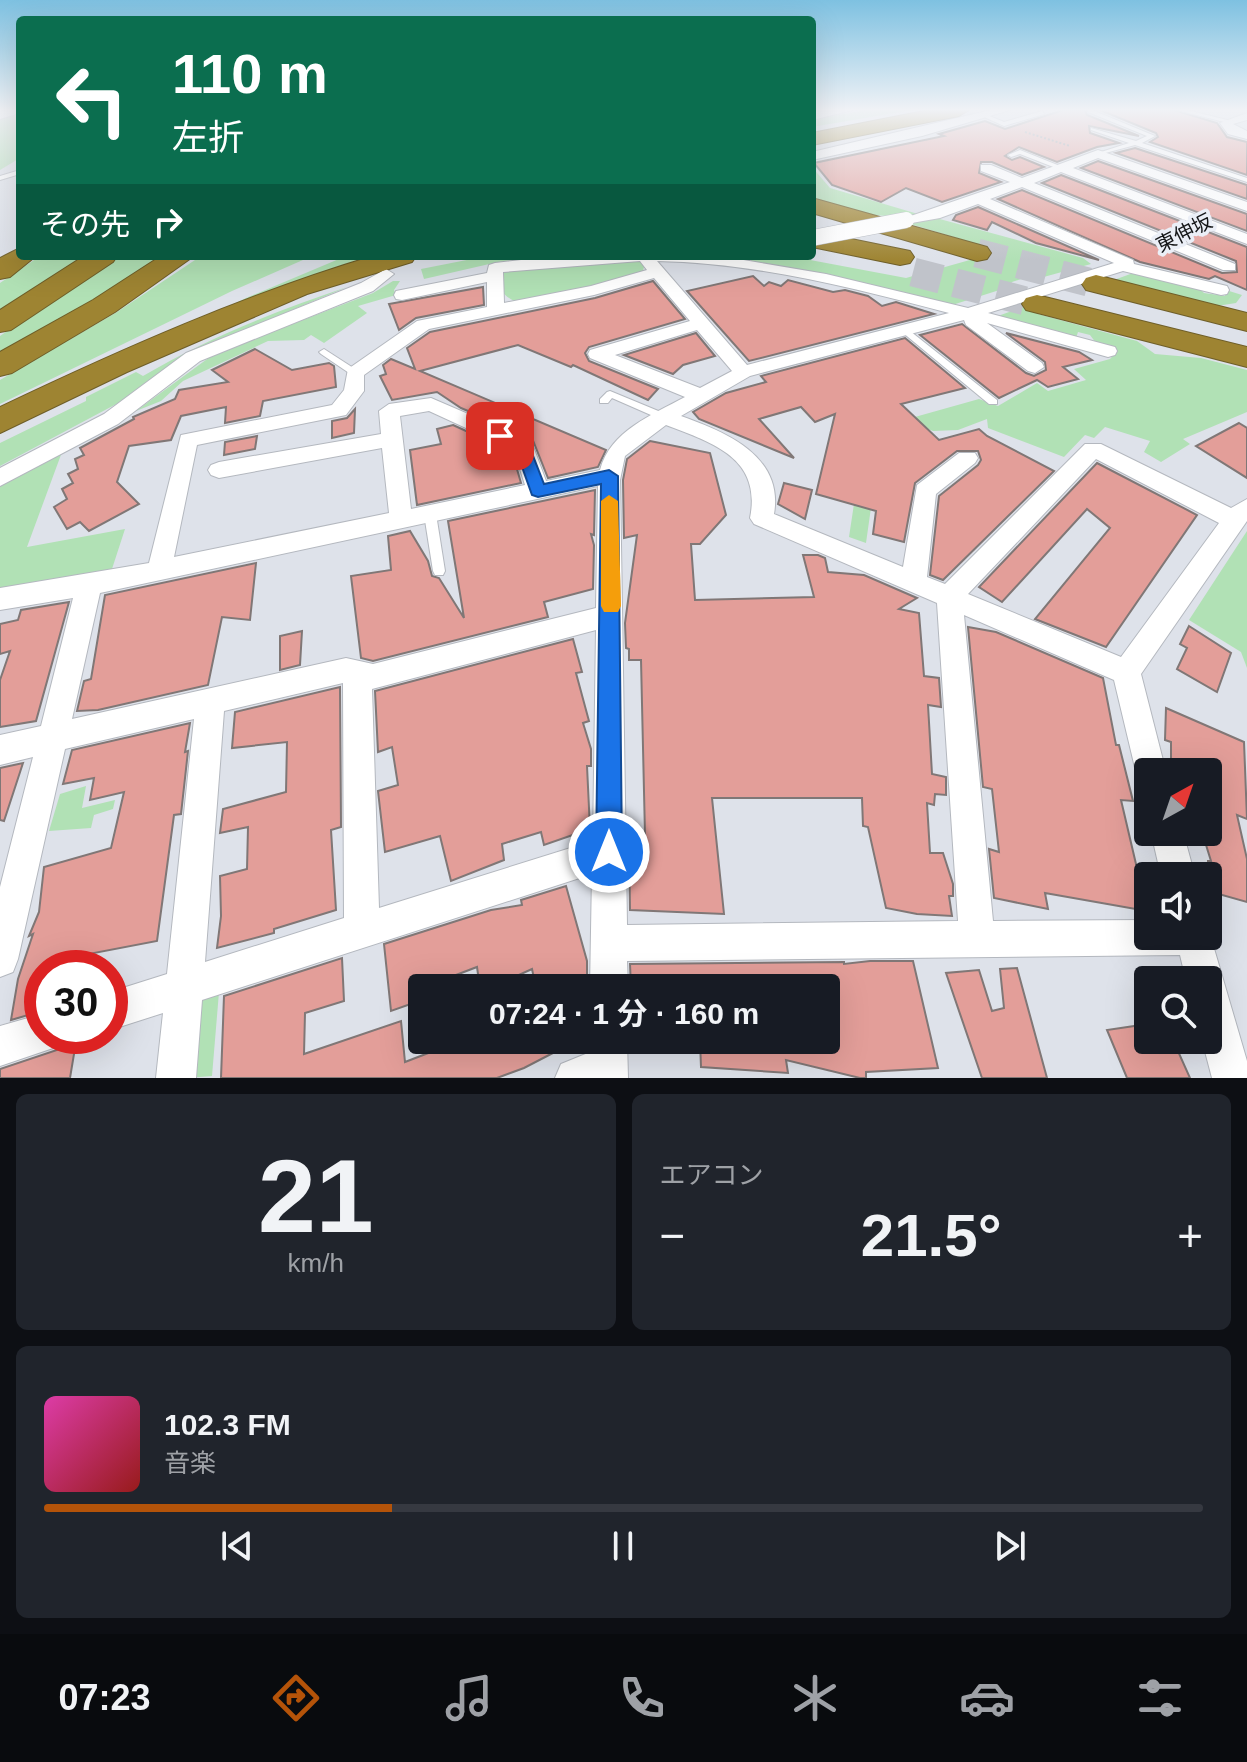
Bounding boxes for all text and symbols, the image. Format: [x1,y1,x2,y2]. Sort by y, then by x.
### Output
text: 110 m [172,42,328,105]
icon: left [40,48,144,152]
text: 左折 [172,117,244,158]
icon: right [146,200,190,244]
text: その先 [40,208,130,241]
street label: 東伸坂 [1152,210,1216,256]
pin [466,402,534,470]
icon: arrive [478,414,522,458]
north arrow [1134,758,1222,846]
map controls [1134,758,1222,1054]
position arrow [567,810,651,894]
button: sound [1134,862,1222,950]
speed limit sign: 30 [24,950,128,1054]
button: search [1134,966,1222,1054]
text: 07:24 · 1 分 · 160 m [489,997,759,1030]
text: 21 [258,1138,374,1254]
text: エアコン [660,1160,764,1190]
text: 21.5° [861,1202,1002,1269]
text: − [660,1211,685,1260]
text: + [1177,1211,1203,1260]
text: km/h [288,1248,344,1278]
text: 102.3 FM [164,1408,291,1441]
text: 音楽 [164,1448,216,1478]
icon: previous [215,1524,259,1568]
icon: pause [601,1524,645,1568]
icon: next [988,1524,1032,1568]
icon: directions [268,1670,324,1726]
icon: music [441,1670,497,1726]
icon: phone [614,1670,670,1726]
icon: climate [787,1670,843,1726]
icon: car [959,1670,1015,1726]
icon: filters [1132,1670,1188,1726]
text: 07:23 [58,1677,151,1718]

